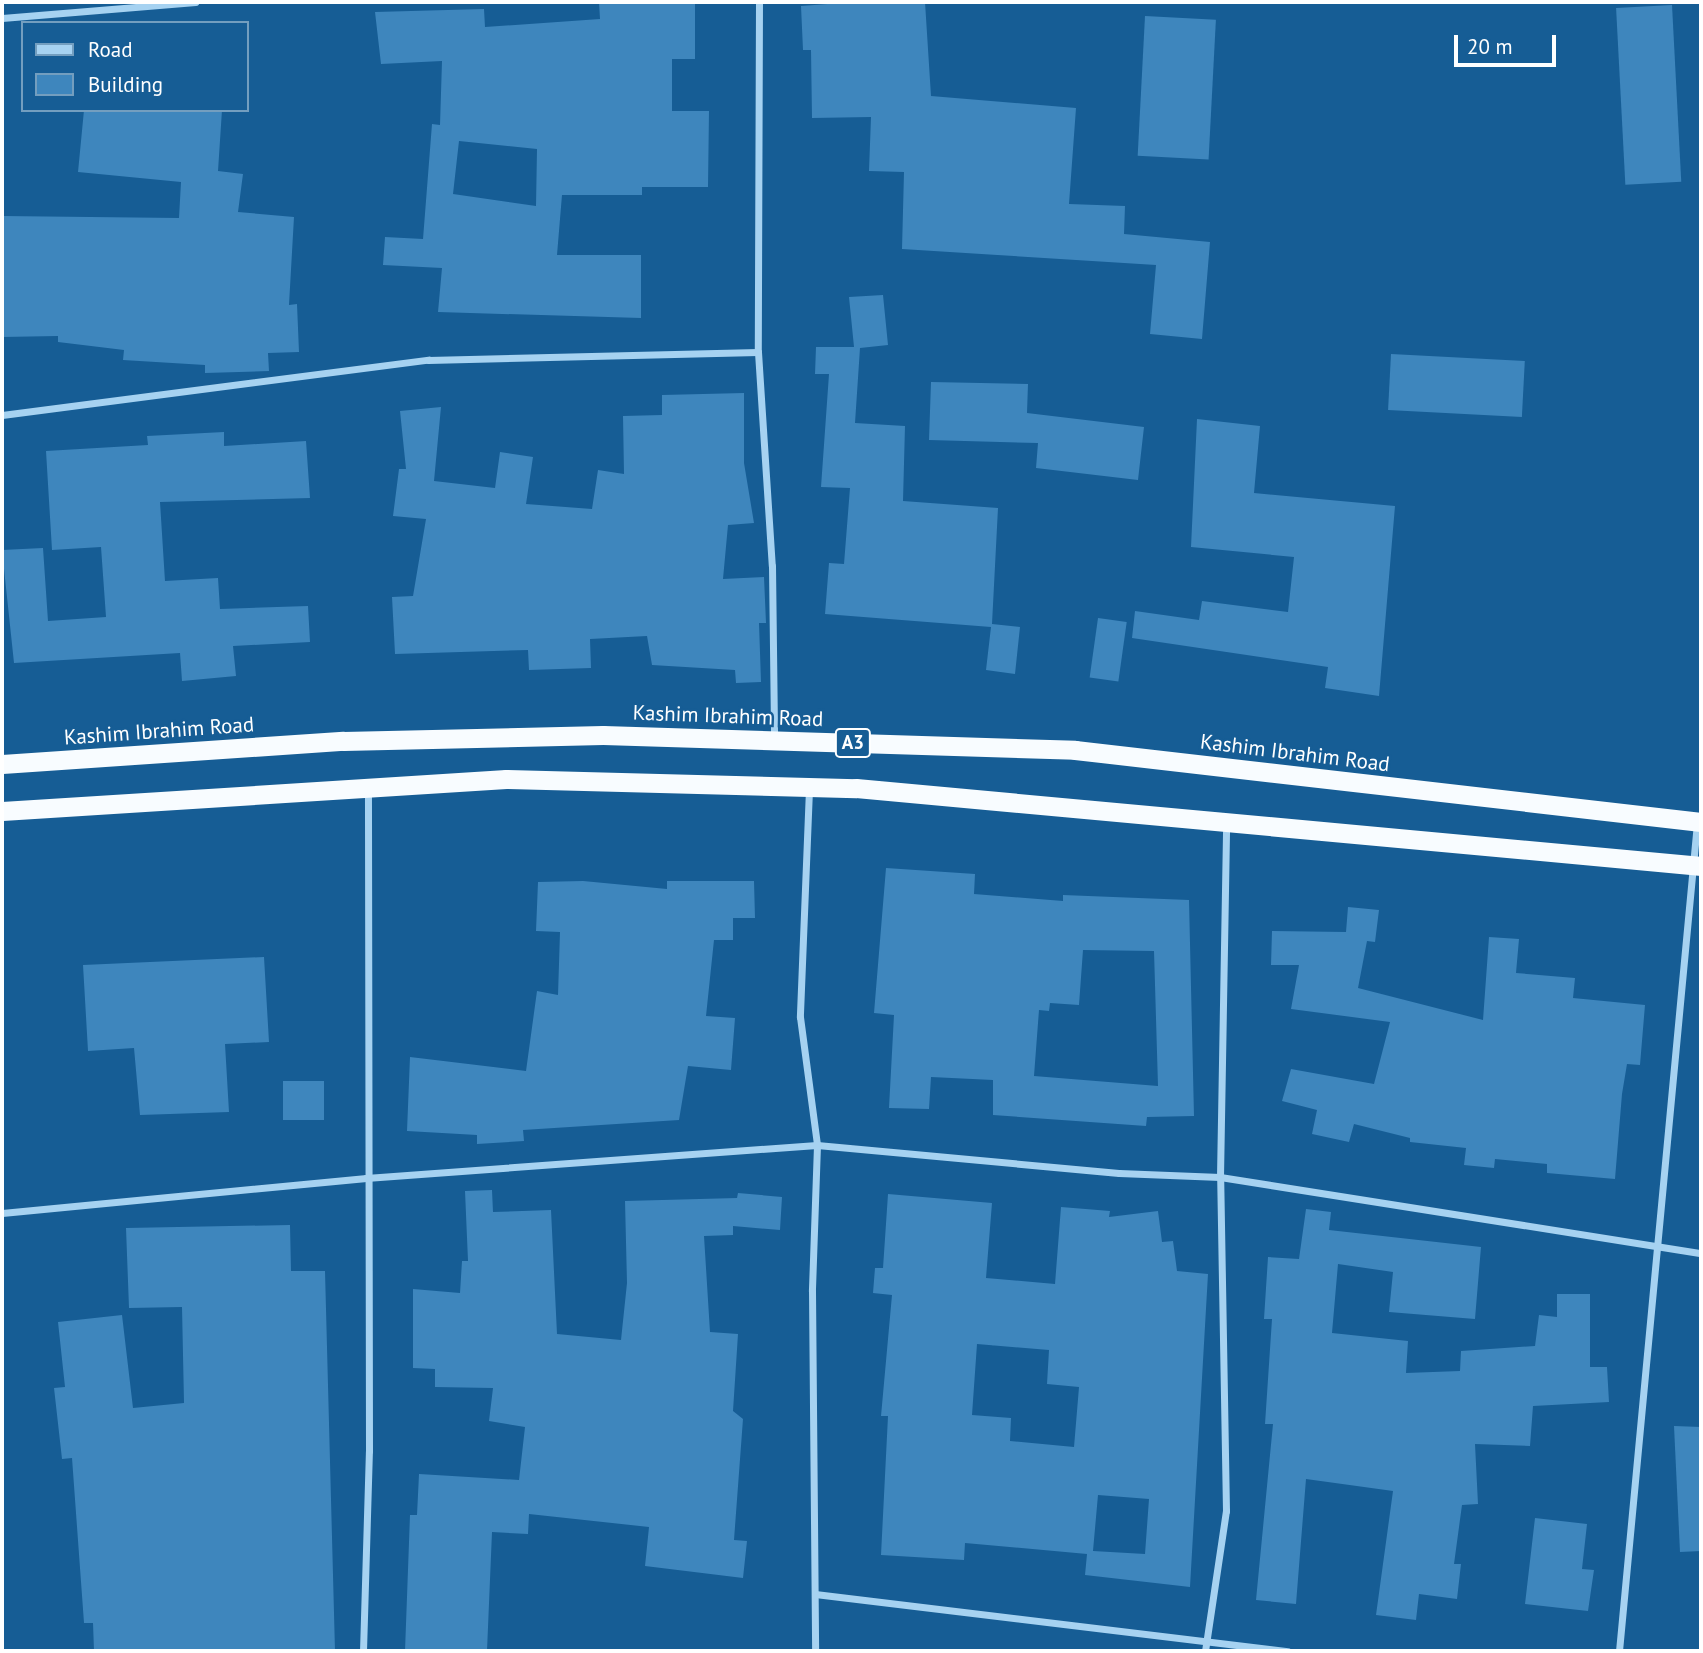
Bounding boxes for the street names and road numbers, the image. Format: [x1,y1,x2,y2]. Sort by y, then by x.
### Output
street label: Kashim Ibrahim Road [632,700,824,732]
street label: Kashim Ibrahim Road [63,712,255,750]
road number: A3 [834,728,872,758]
street label: Kashim Ibrahim Road [1199,729,1391,777]

